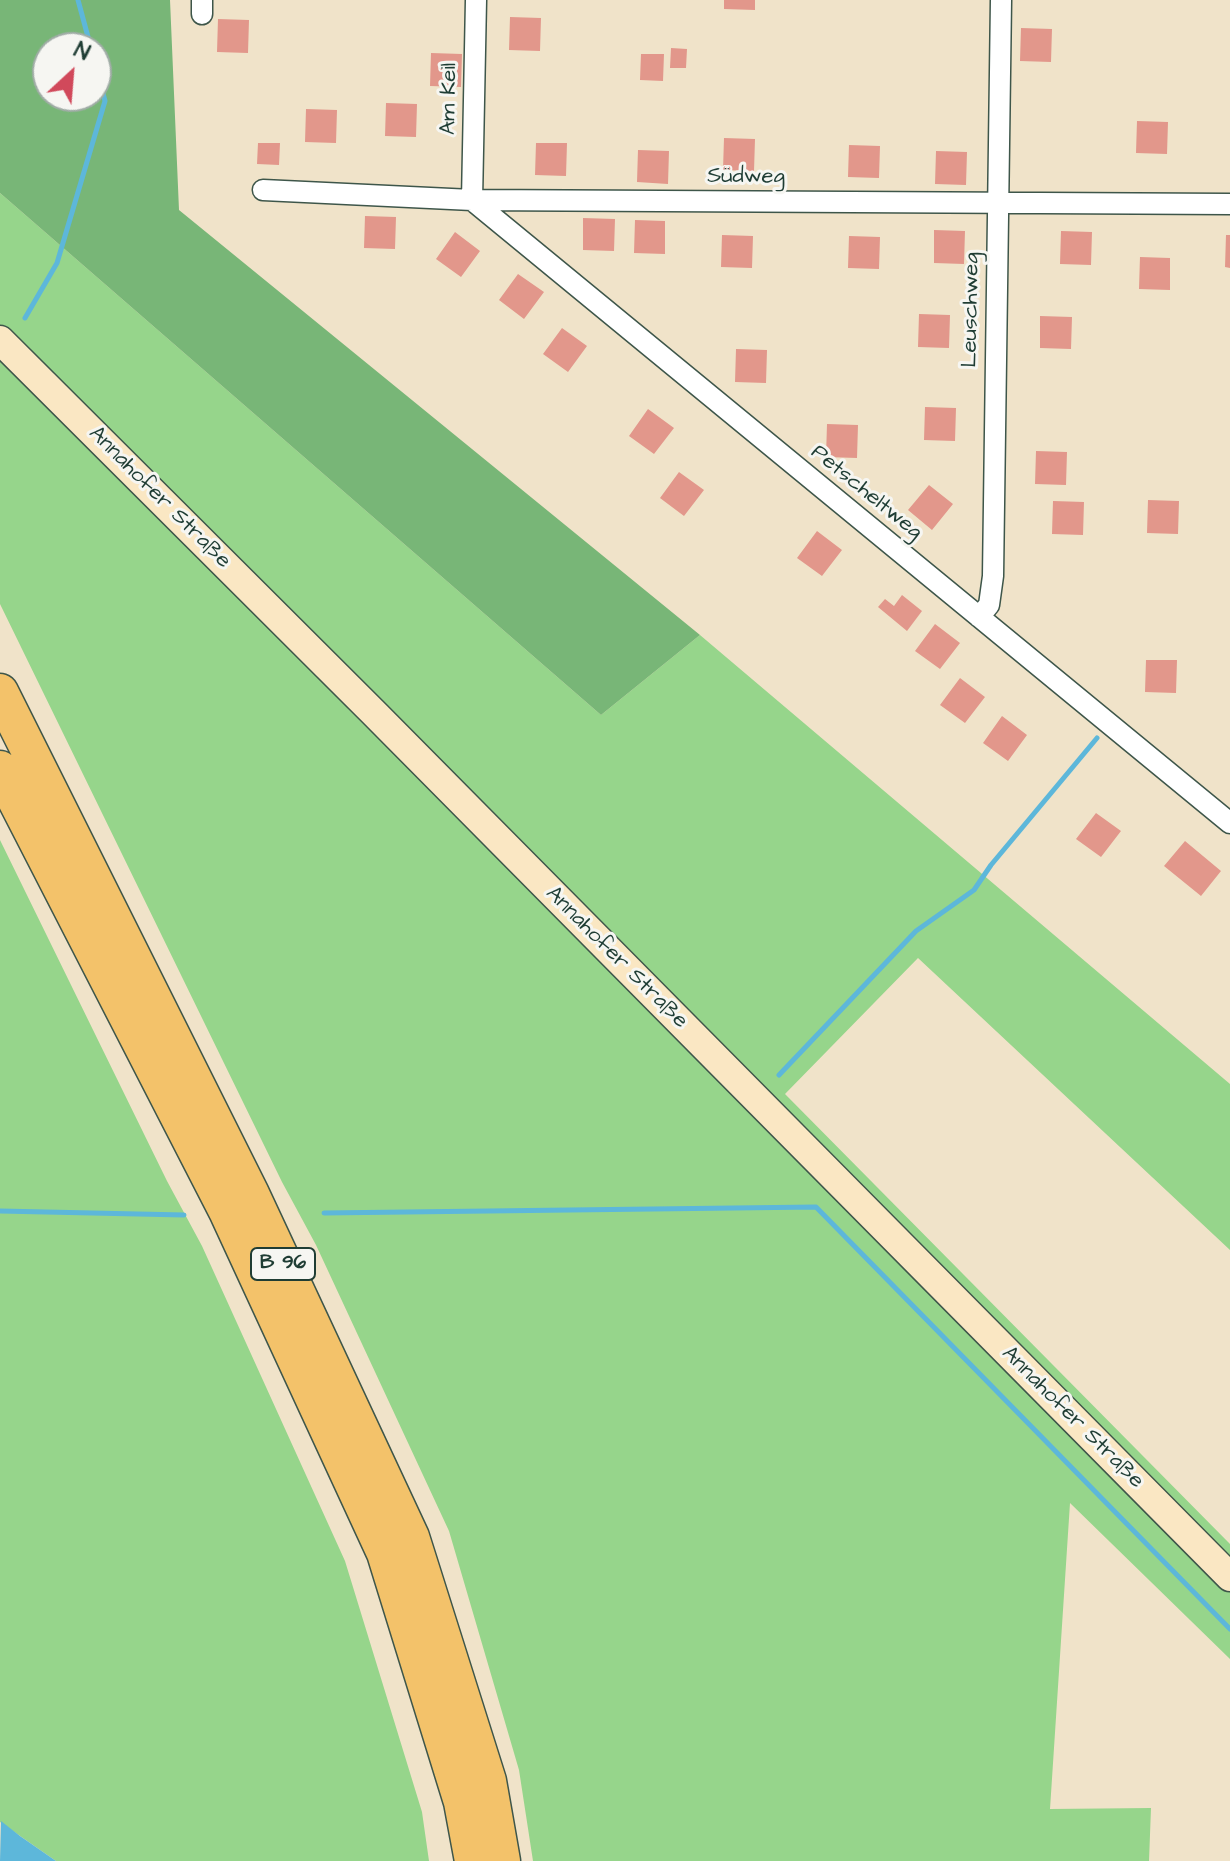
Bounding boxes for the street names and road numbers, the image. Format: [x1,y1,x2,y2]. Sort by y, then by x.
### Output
street label: Am Keil [436,63,464,135]
street label: Südweg [707,164,785,190]
street label: Leuschweg [958,252,986,368]
street label: Annahofer Straße [82,421,236,575]
street label: Petscheltweg [805,440,927,546]
street label: Annahofer Straße [539,881,693,1035]
road number: B 96 [251,1248,315,1280]
street label: Annahofer Straße [995,1341,1149,1495]

